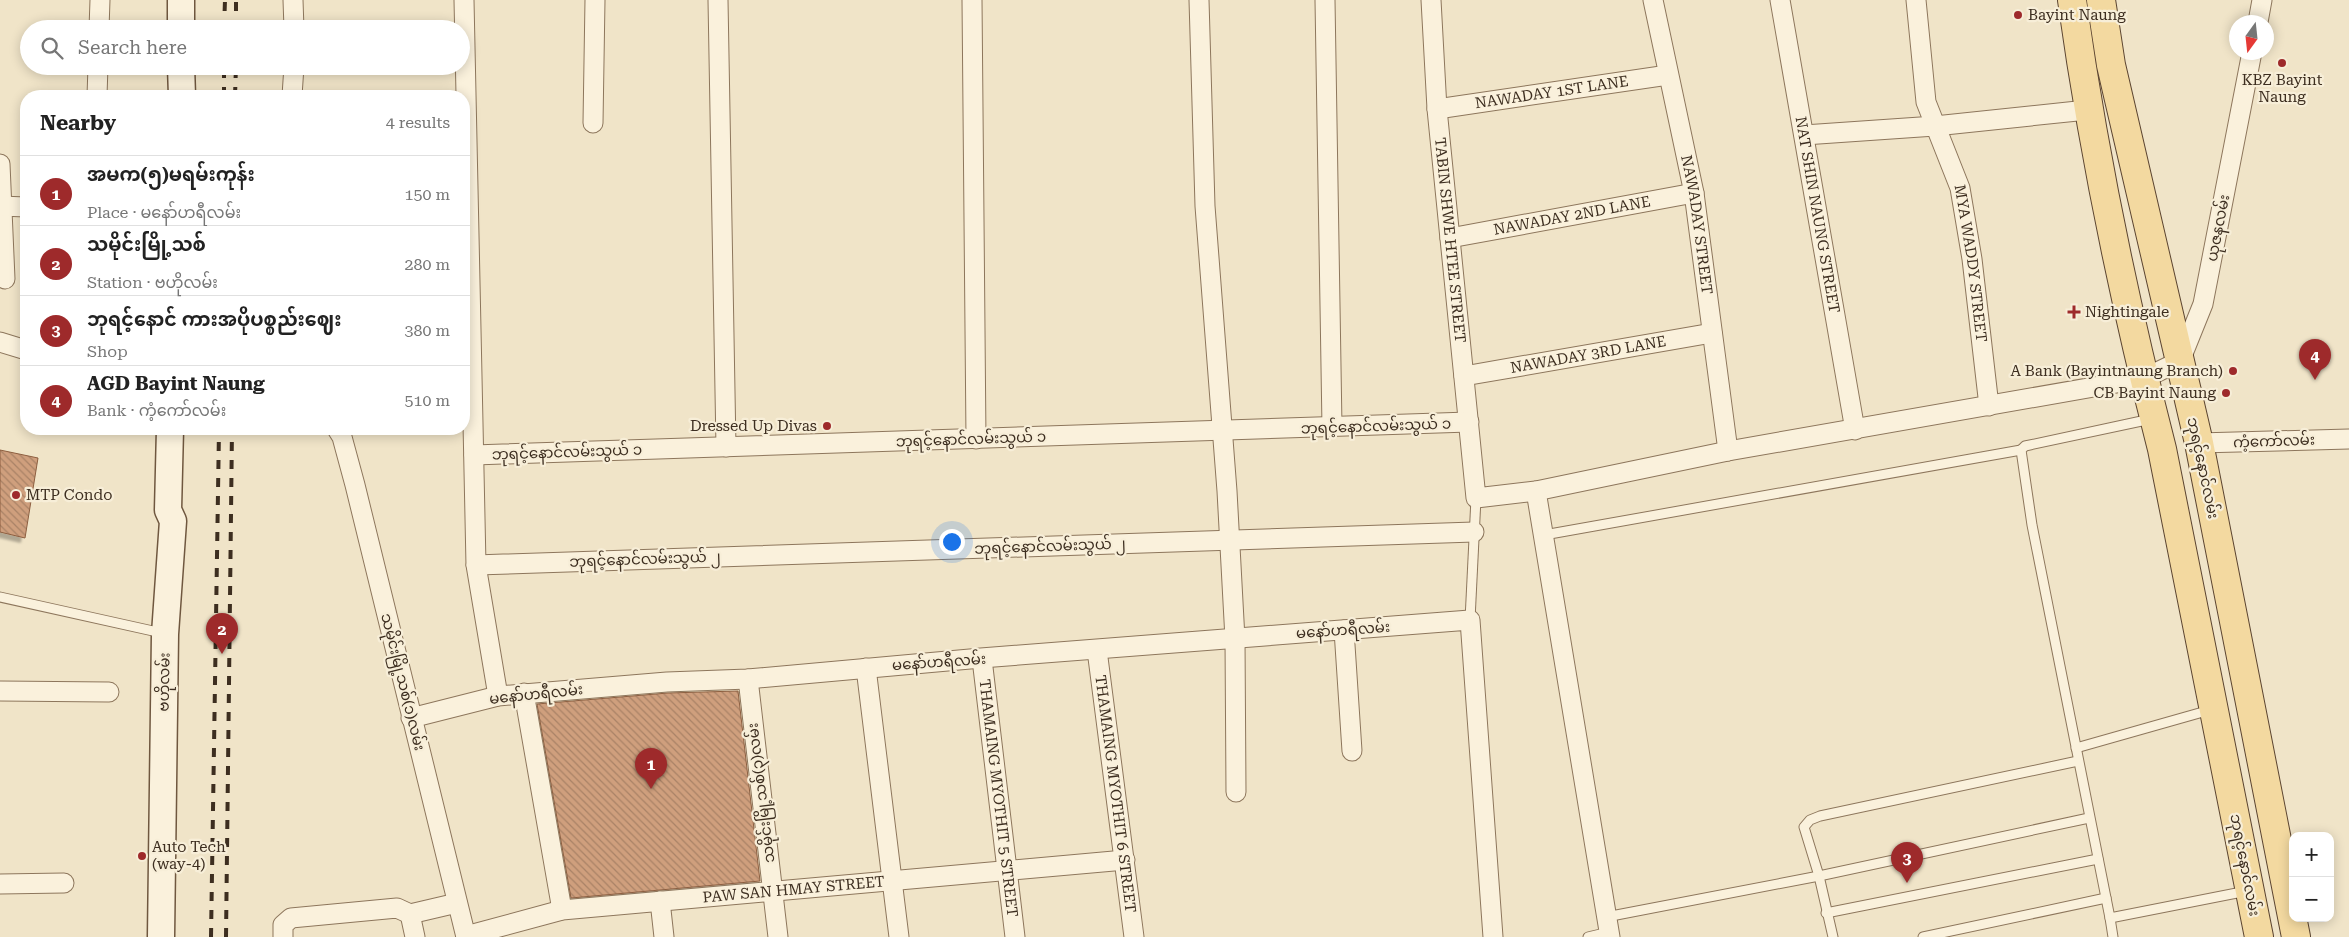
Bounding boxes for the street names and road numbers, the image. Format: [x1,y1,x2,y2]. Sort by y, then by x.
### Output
street label: NAWADAY 1ST LANE [1474,72,1630,112]
street label: NAT SHIN NAUNG STREET [1791,115,1843,314]
street label: TABIN SHWE HTEE STREET [1431,137,1469,344]
street label: NAWADAY STREET [1677,153,1716,295]
street label: MYA WADDY STREET [1951,183,1991,343]
street label: NAWADAY 2ND LANE [1492,192,1652,239]
street label: ယုဇနလမ်း [2202,193,2236,264]
street label: NAWADAY 3RD LANE [1509,332,1667,377]
street label: ဘုရင့်နောင်လမ်းသွယ် ၁ [1300,413,1452,441]
street label: ဘုရင့်နောင်လမ်း [2180,415,2224,521]
street label: ဘုရင့်နောင်လမ်းသွယ် ၁ [895,426,1047,454]
street label: ကံ့ကော်လမ်း [2233,430,2315,452]
street label: ဘုရင့်နောင်လမ်းသွယ် ၁ [491,439,643,467]
street label: ဘုရင့်နောင်လမ်းသွယ် ၂ [974,533,1126,561]
street label: ဘုရင့်နောင်လမ်းသွယ် ၂ [569,546,721,574]
street label: သမိုင်းမြို့သစ်(၁)လမ်း [374,611,430,753]
street label: မနော်ဟရီလမ်း [1295,617,1391,645]
street label: မနော်ဟရီလမ်း [891,649,987,677]
street label: ဗဟိုလမ်း [153,652,177,712]
street label: THAMAING MYOTHIT 6 STREET [1091,674,1140,914]
street label: THAMAING MYOTHIT 5 STREET [975,678,1022,918]
street label: မနော်ဟရီလမ်း [488,679,584,711]
street label: သမိုင်းမြို့သစ်(၃)လမ်း [742,722,781,864]
street label: ဘုရင့်နောင်လမ်း [2223,812,2265,918]
street label: PAW SAN HMAY STREET [702,872,885,906]

